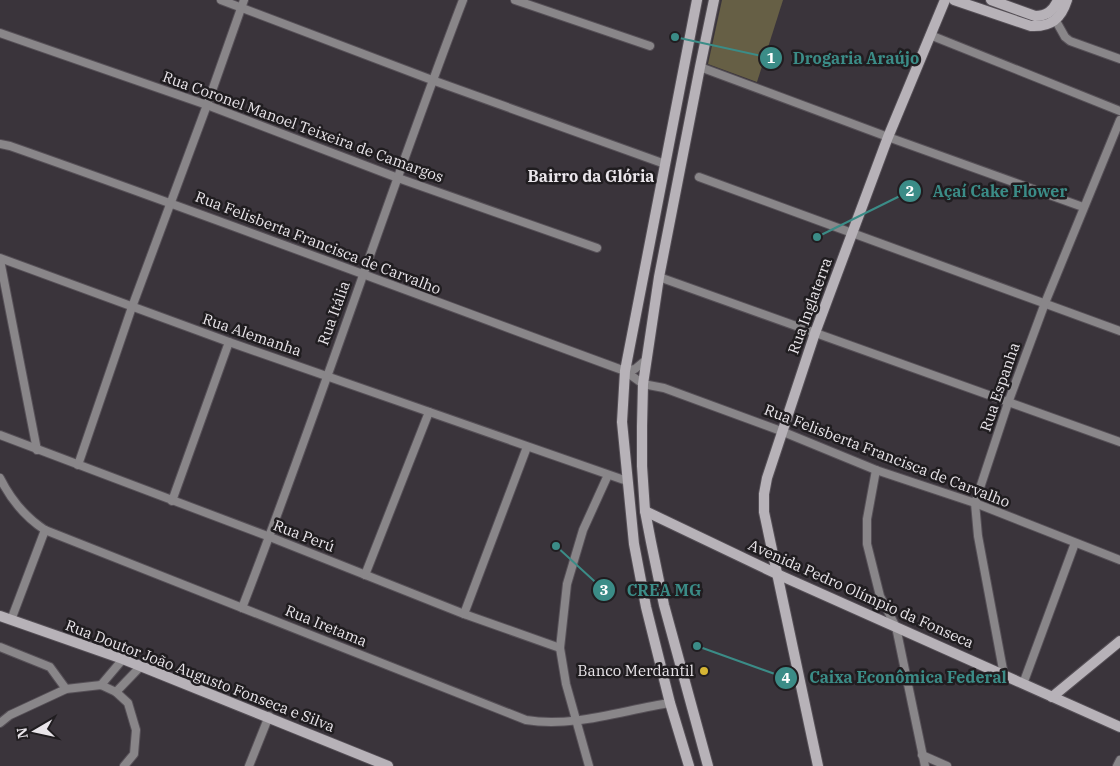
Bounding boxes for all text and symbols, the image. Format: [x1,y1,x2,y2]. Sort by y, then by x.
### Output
callout: Drogaria Araújo [758,43,930,74]
text: 1 [766,48,776,67]
text: Drogaria Araújo [793,48,919,68]
street label: Rua Coronel Manoel Teixeira de Camargos [160,67,446,186]
district label: Bairro da Glória [528,166,654,186]
callout: Açaí Cake Flower [898,176,1077,207]
text: 2 [905,181,915,200]
text: Açaí Cake Flower [933,181,1067,201]
street label: Rua Felisberta Francisca de Carvalho [193,187,444,298]
street label: Rua Inglaterra [783,255,836,357]
street label: Rua Itália [313,278,354,348]
street label: Rua Alemanha [200,309,304,360]
street label: Rua Espanha [975,340,1024,434]
street label: Rua Felisberta Francisca de Carvalho [762,400,1013,511]
street label: Rua Perú [271,515,338,556]
street label: Avenida Pedro Olímpio da Fonseca [745,535,977,652]
callout: CREA MG [591,575,711,606]
text: 3 [599,580,609,599]
text: CREA MG [627,580,701,600]
street label: Rua Iretama [282,600,370,651]
street label: Rua Doutor João Augusto Fonseca e Silva [63,615,338,736]
place label: Banco Merdantil [577,661,694,680]
callout: Caixa Econômica Federal [774,662,1016,693]
marker: Banco Merdantil [698,665,710,677]
text: Caixa Econômica Federal [809,667,1007,687]
text: 4 [781,668,791,687]
north arrow [10,706,60,756]
text: N [12,726,32,740]

